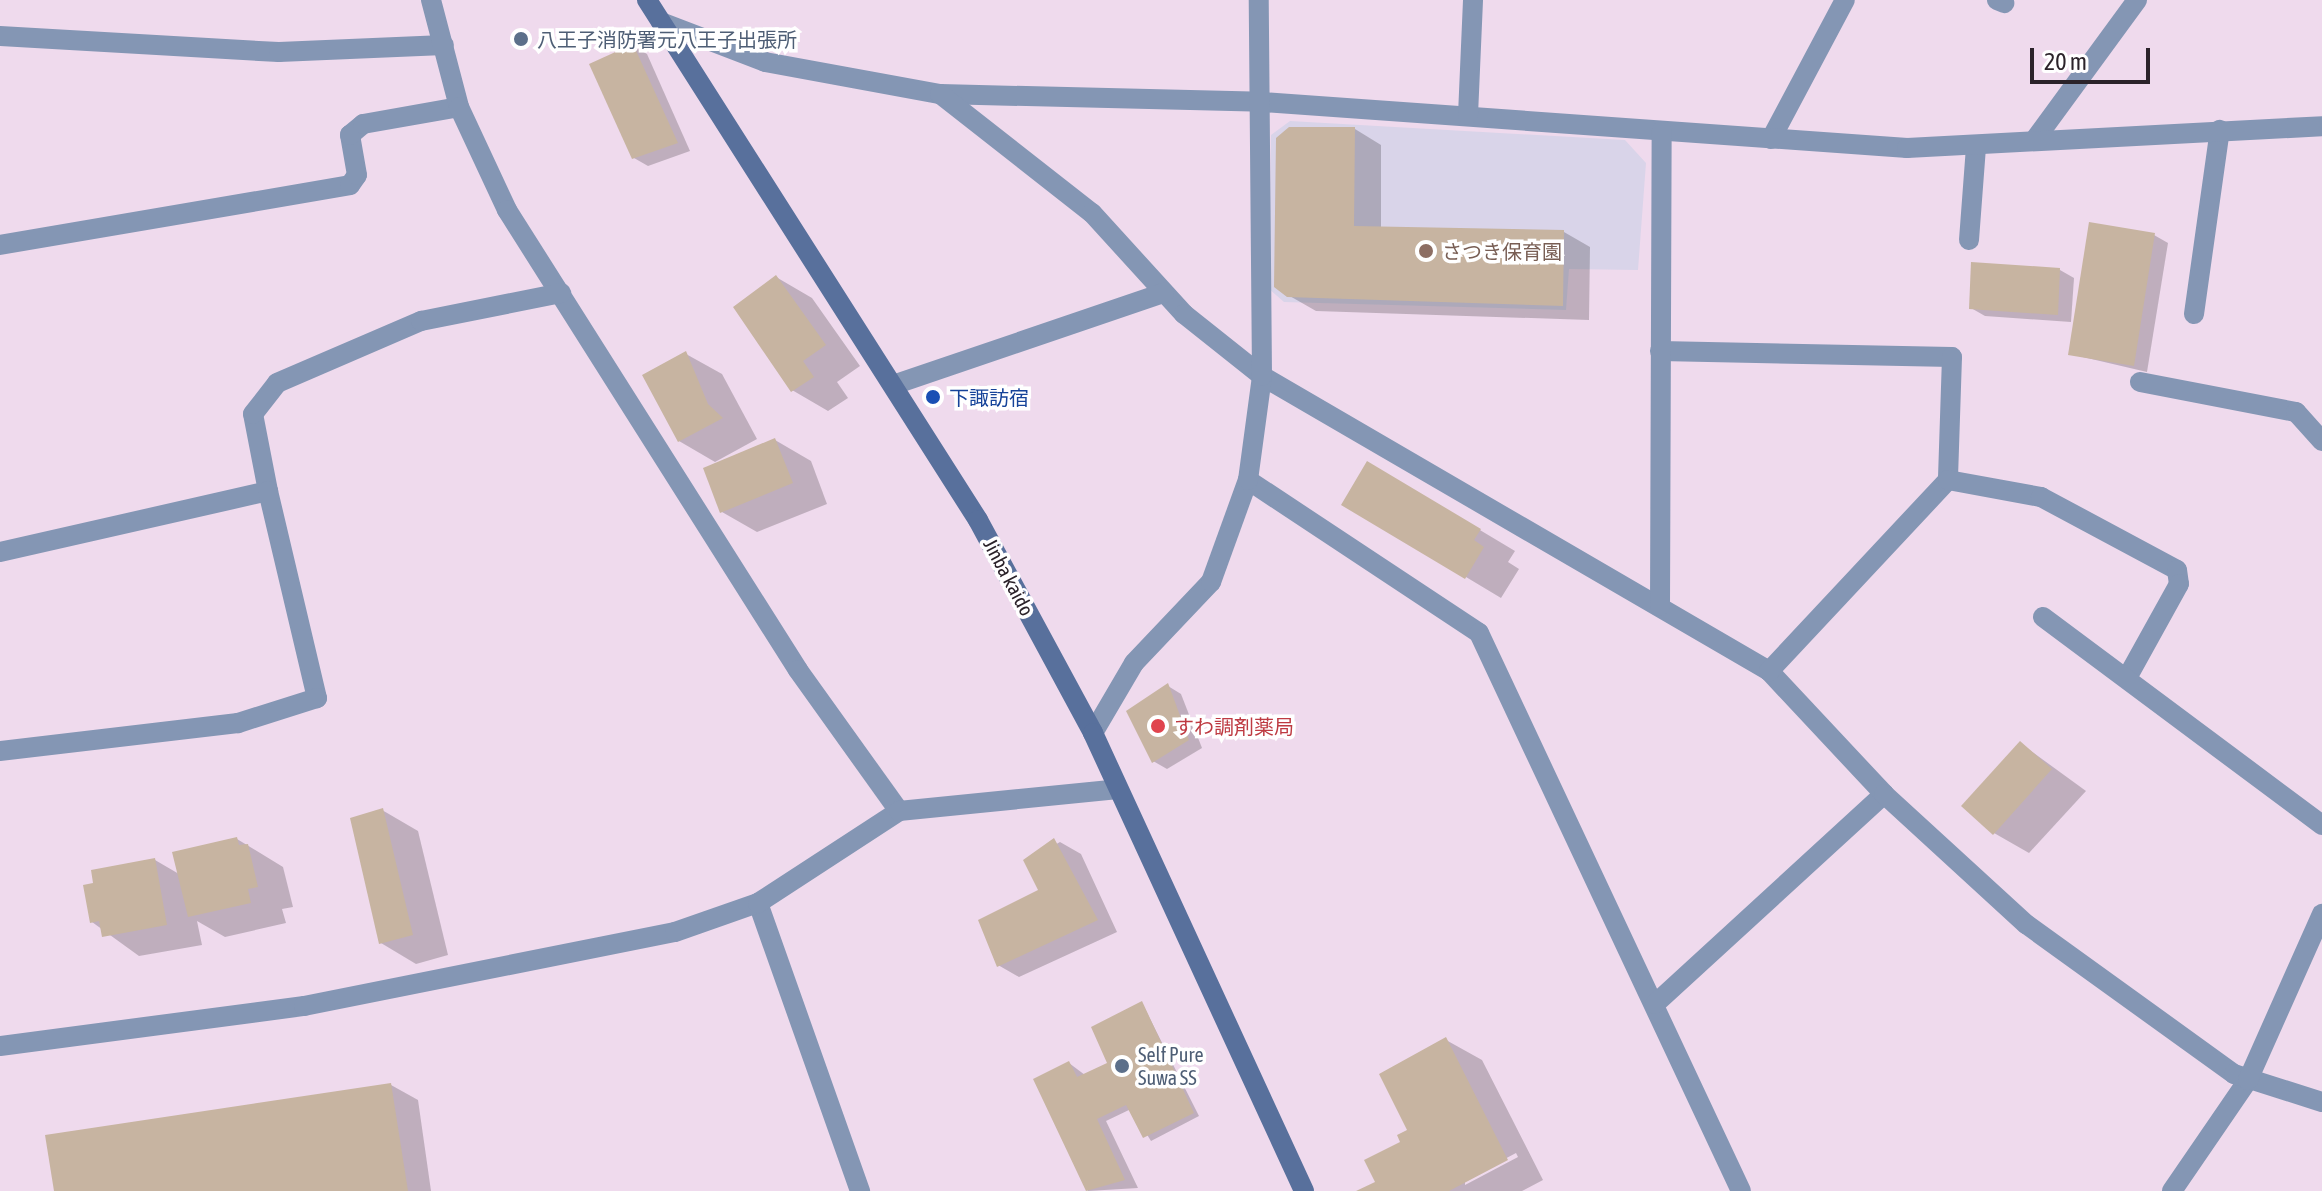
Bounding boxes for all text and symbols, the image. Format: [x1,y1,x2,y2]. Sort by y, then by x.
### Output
place label: 八王子消防署元八王子出張所 [537,27,797,51]
marker: 八王子消防署元八王子出張所 [512,30,530,48]
scale bar [2034,32,2154,82]
text: 20 m [2044,48,2087,75]
place label: さつき保育園 [1442,239,1562,263]
marker: さつき保育園 [1417,242,1435,260]
place label: 下諏訪宿 [949,385,1029,409]
marker: 下諏訪宿 [924,388,942,406]
street label: Jinba kaido [979,534,1039,620]
place label: すわ調剤薬局 [1174,714,1294,738]
marker: すわ調剤薬局 [1149,717,1167,735]
place label: Self Pure Suwa SS [1138,1042,1203,1089]
marker: Self Pure Suwa SS [1113,1057,1131,1075]

